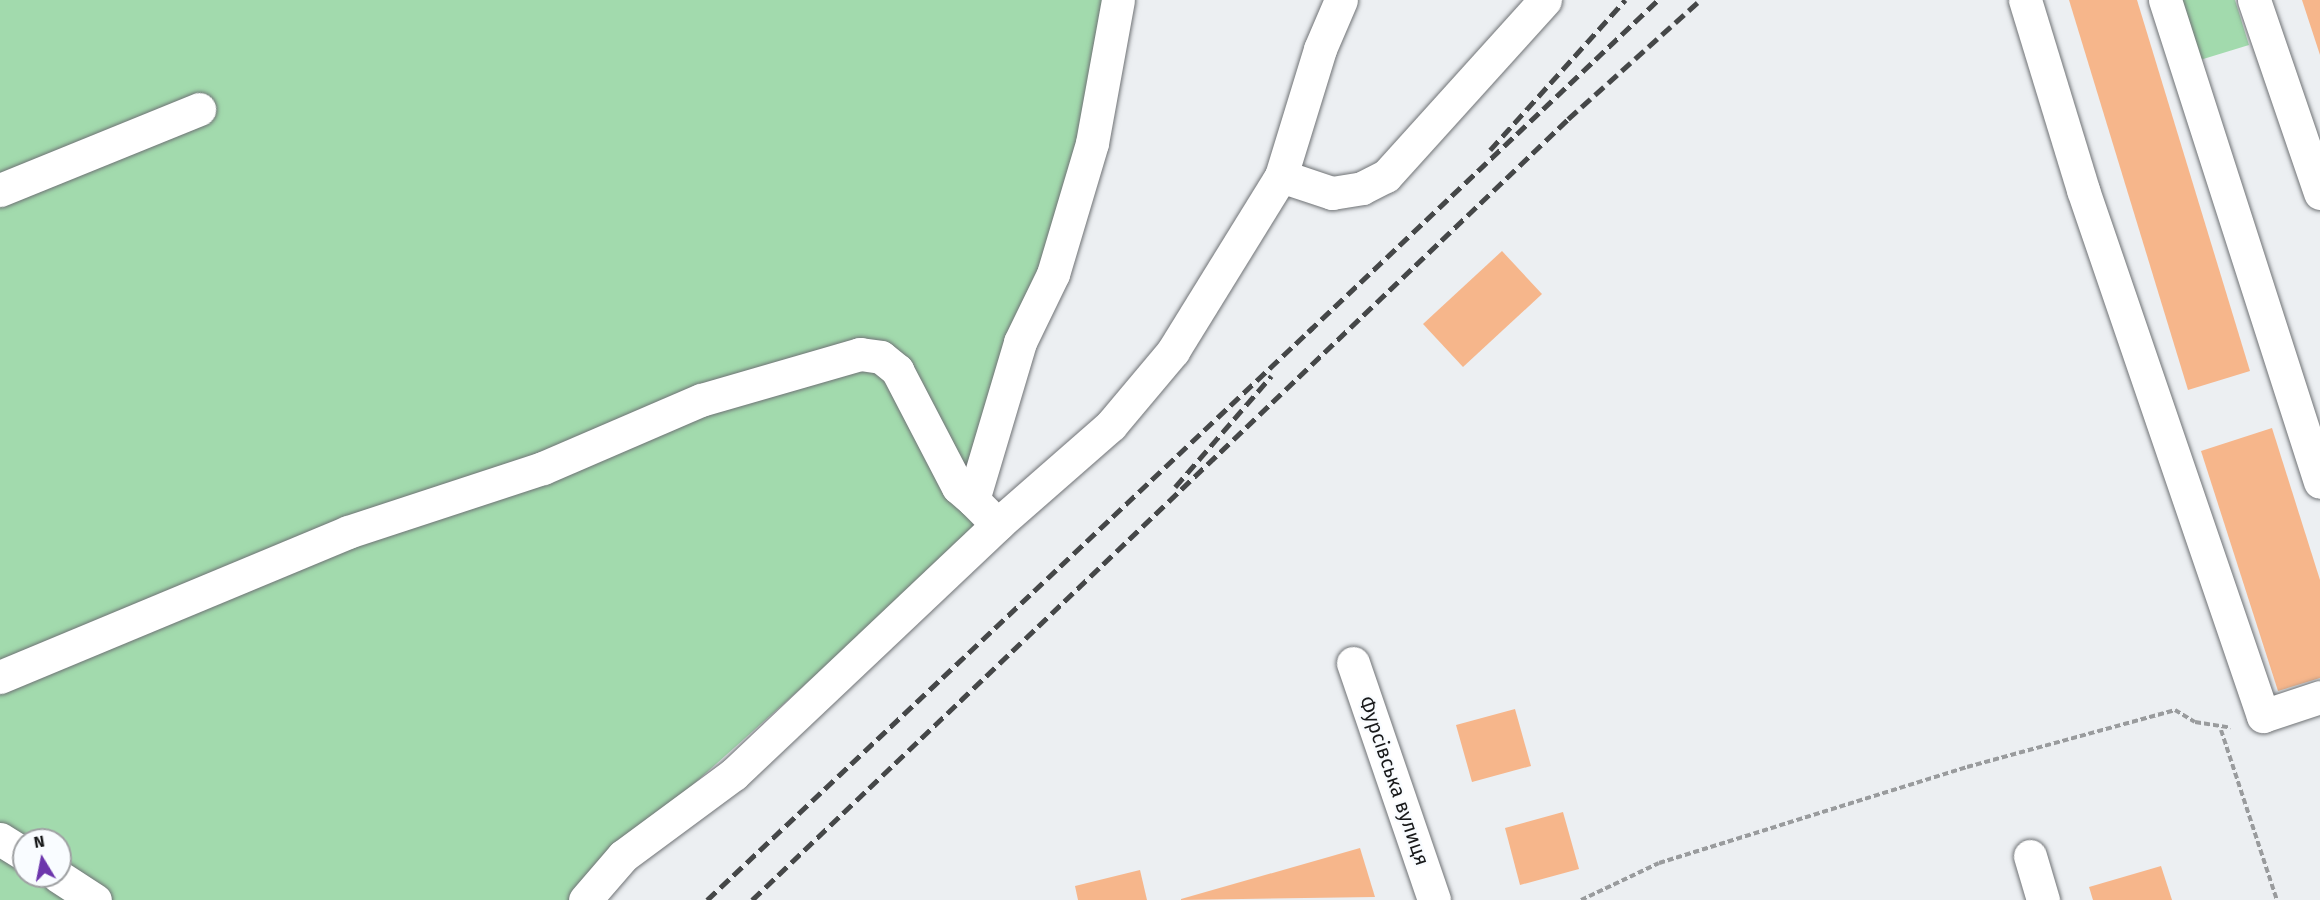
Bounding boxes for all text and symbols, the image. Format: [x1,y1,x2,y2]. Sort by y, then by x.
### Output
street label: Фурсівська вулиця [1354,693,1434,869]
north arrow [12,828,72,888]
text: N [32,831,46,852]

